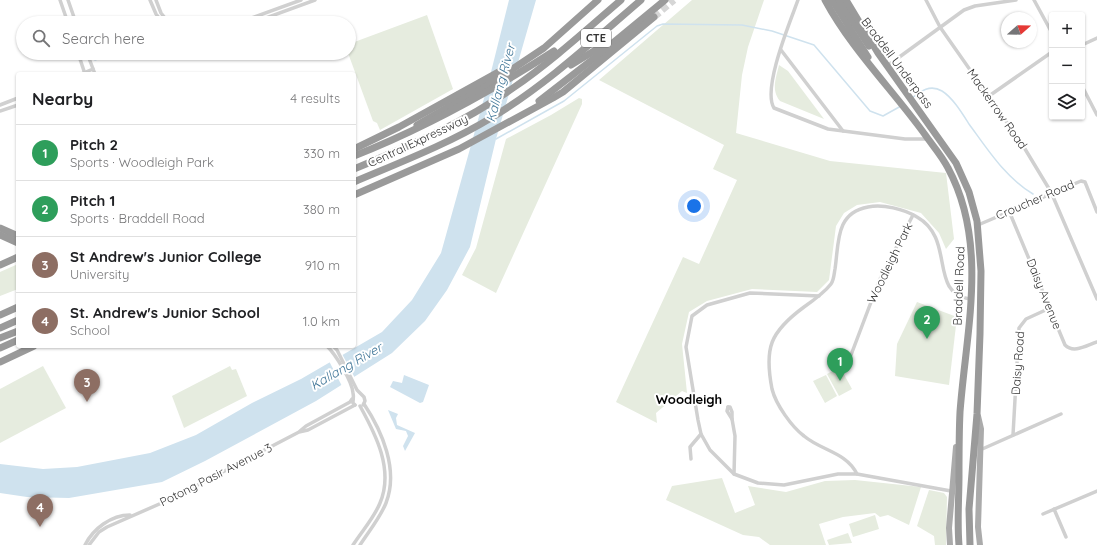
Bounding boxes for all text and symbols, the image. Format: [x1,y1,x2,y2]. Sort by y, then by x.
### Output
north arrow [1001,12,1037,48]
map controls [1049,12,1085,120]
button: + [1049,12,1085,48]
street label: Braddell Underpass [858,14,937,111]
search box [16,16,356,60]
icon: search [30,27,52,49]
text: Search here [62,29,145,48]
road number: CTE [581,29,611,47]
water label: Kallang River [482,40,519,124]
button: − [1049,48,1085,84]
street label: Mackerrow Road [964,66,1031,152]
button: layers [1049,84,1085,120]
text: Nearby [32,88,93,109]
text: 4 results [290,90,340,106]
street label: Central Expressway [365,111,470,170]
text: Pitch 2 [70,135,118,154]
text: 1 [42,145,48,161]
text: 330 m [303,145,340,161]
text: Sports · Woodleigh Park [70,154,214,170]
street label: Croucher Road [993,176,1076,223]
text: Pitch 1 [70,191,115,210]
your location [684,196,704,216]
text: 2 [41,201,49,217]
text: 380 m [303,201,340,217]
text: Sports · Braddell Road [70,210,205,226]
street label: Woodleigh Park [863,220,916,306]
street label: Braddell Road [950,246,967,326]
text: St Andrew's Junior College [70,247,262,266]
street label: Daisy Avenue [1023,256,1066,332]
text: 3 [42,257,48,273]
text: 910 m [305,257,340,273]
text: University [70,266,129,282]
text: St. Andrew's Junior School [70,303,260,322]
pin: 2 [914,306,940,339]
text: 4 [41,313,49,329]
text: 1.0 km [303,313,340,329]
text: School [70,322,110,338]
street label: Daisy Road [1008,331,1027,395]
water label: Kallang River [307,338,387,393]
pin: 1 [827,348,853,381]
pin: 3 [74,369,100,402]
district label: Woodleigh [656,391,722,407]
street label: Potong Pasir Avenue 3 [157,440,275,509]
pin: 4 [27,494,53,527]

